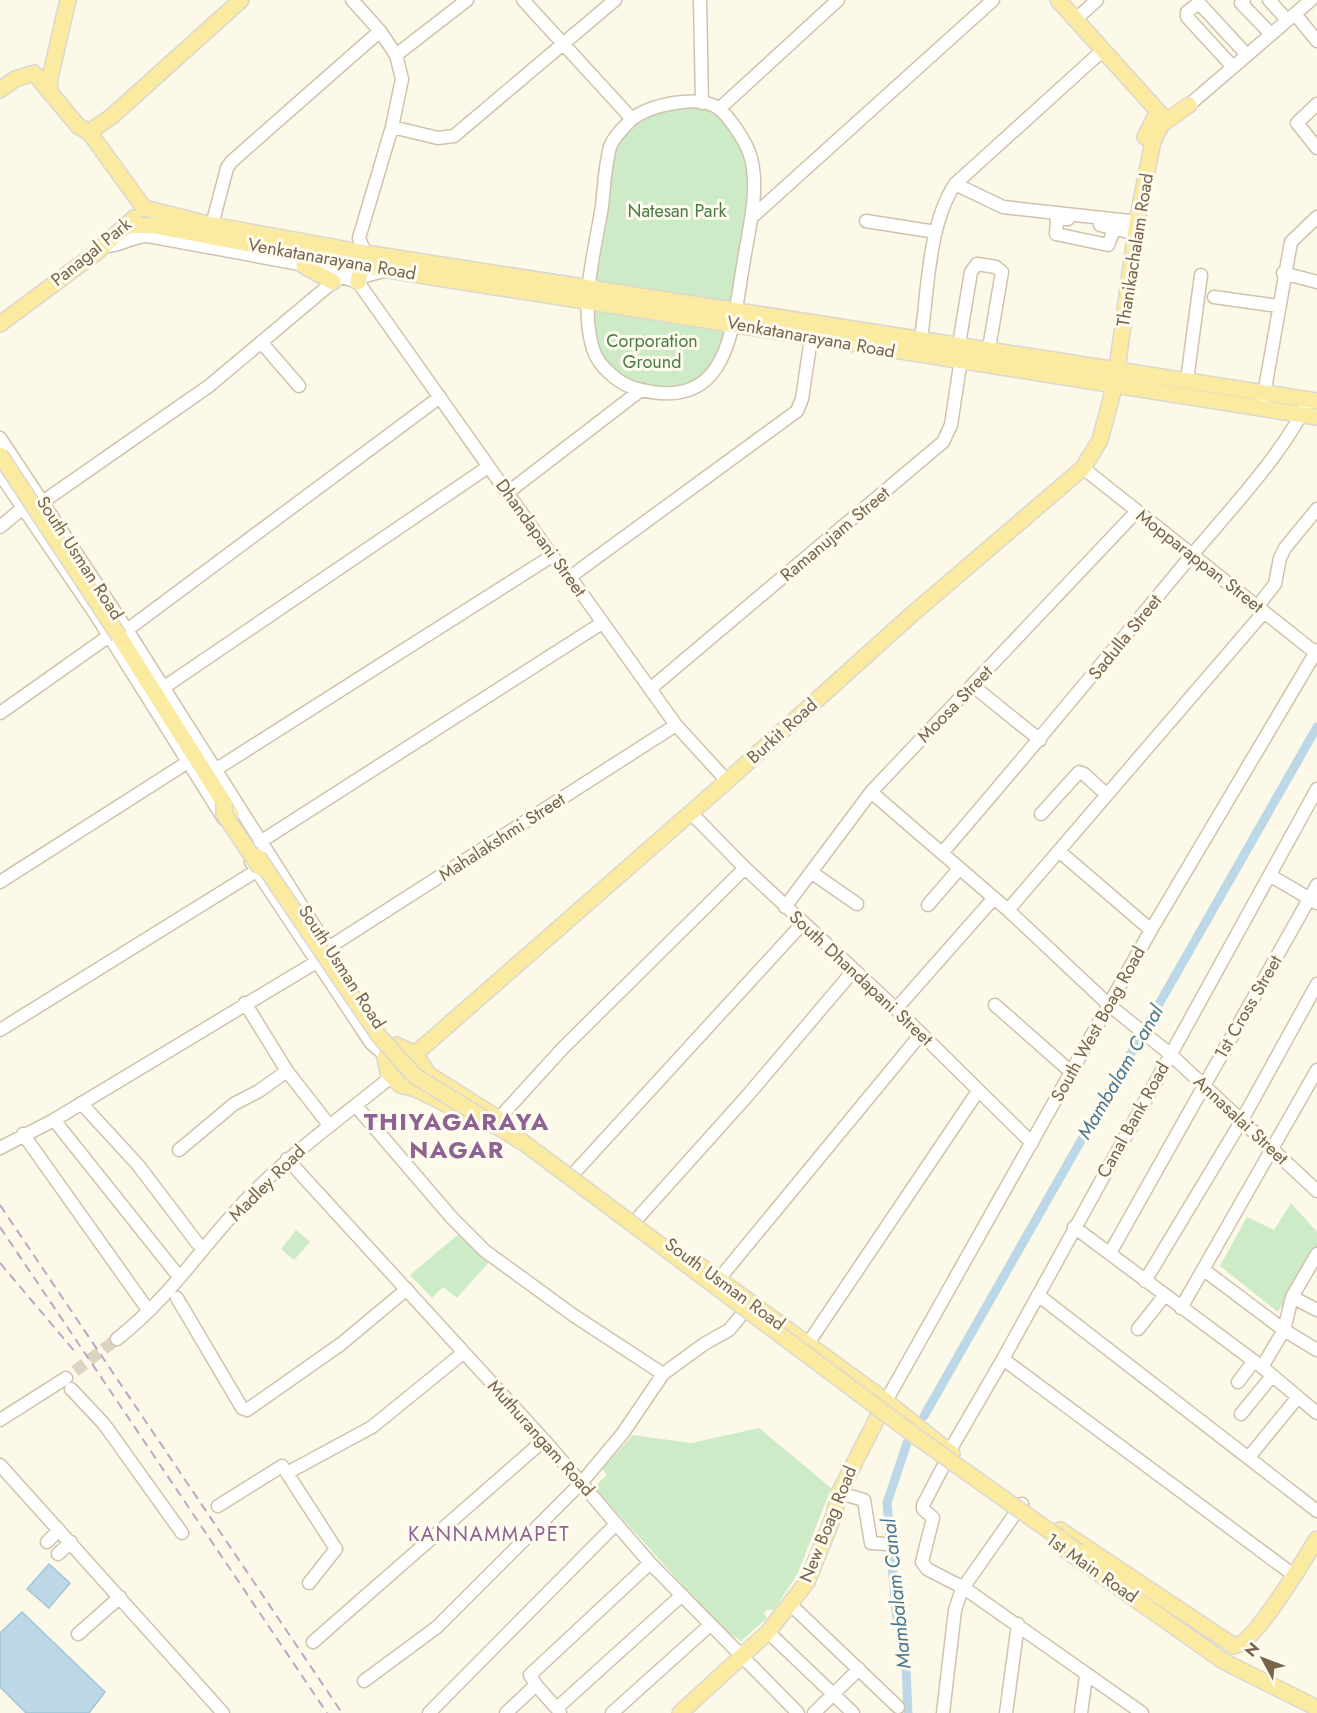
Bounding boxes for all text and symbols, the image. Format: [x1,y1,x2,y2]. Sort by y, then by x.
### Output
street label: Thanikachalam Road [1110,171,1160,329]
park label: Natesan Park [627,198,727,224]
street label: Panagal Park [45,211,137,293]
street label: Venkatanarayana Road [246,231,418,287]
street label: Venkatanarayana Road [725,309,897,365]
park label: Corporation Ground [606,328,698,375]
street label: Dhandapani Street [489,474,593,603]
street label: Ramanujam Street [775,480,896,588]
street label: South Usman Road [30,491,130,625]
street label: Mopparappan Street [1131,503,1270,619]
street label: Sadulla Street [1082,588,1168,685]
street label: Moosa Street [911,659,999,748]
street label: Burkit Road [741,692,823,770]
street label: Mahalakshmi Street [434,786,571,888]
street label: South Usman Road [292,900,392,1034]
street label: South Dhandapani Street [783,904,939,1052]
street label: South West Boag Road [1044,942,1152,1106]
street label: 1st Cross Street [1208,950,1289,1064]
water label: Mambalam Canal [1070,998,1171,1145]
street label: Canal Bank Road [1090,1057,1176,1183]
street label: Annasalai Street [1188,1069,1295,1171]
district label: THIYAGARAYA NAGAR [364,1104,550,1167]
street label: Madley Road [223,1139,311,1227]
street label: South Usman Road [659,1231,791,1337]
street label: Muthurangam Road [482,1374,600,1502]
street label: New Boag Road [793,1462,863,1586]
water label: Mambalam Canal [874,1516,919,1670]
district label: KANNAMMAPET [408,1520,570,1549]
street label: 1st Main Road [1041,1527,1143,1609]
north arrow [1233,1629,1293,1689]
text: N [1239,1637,1265,1662]

